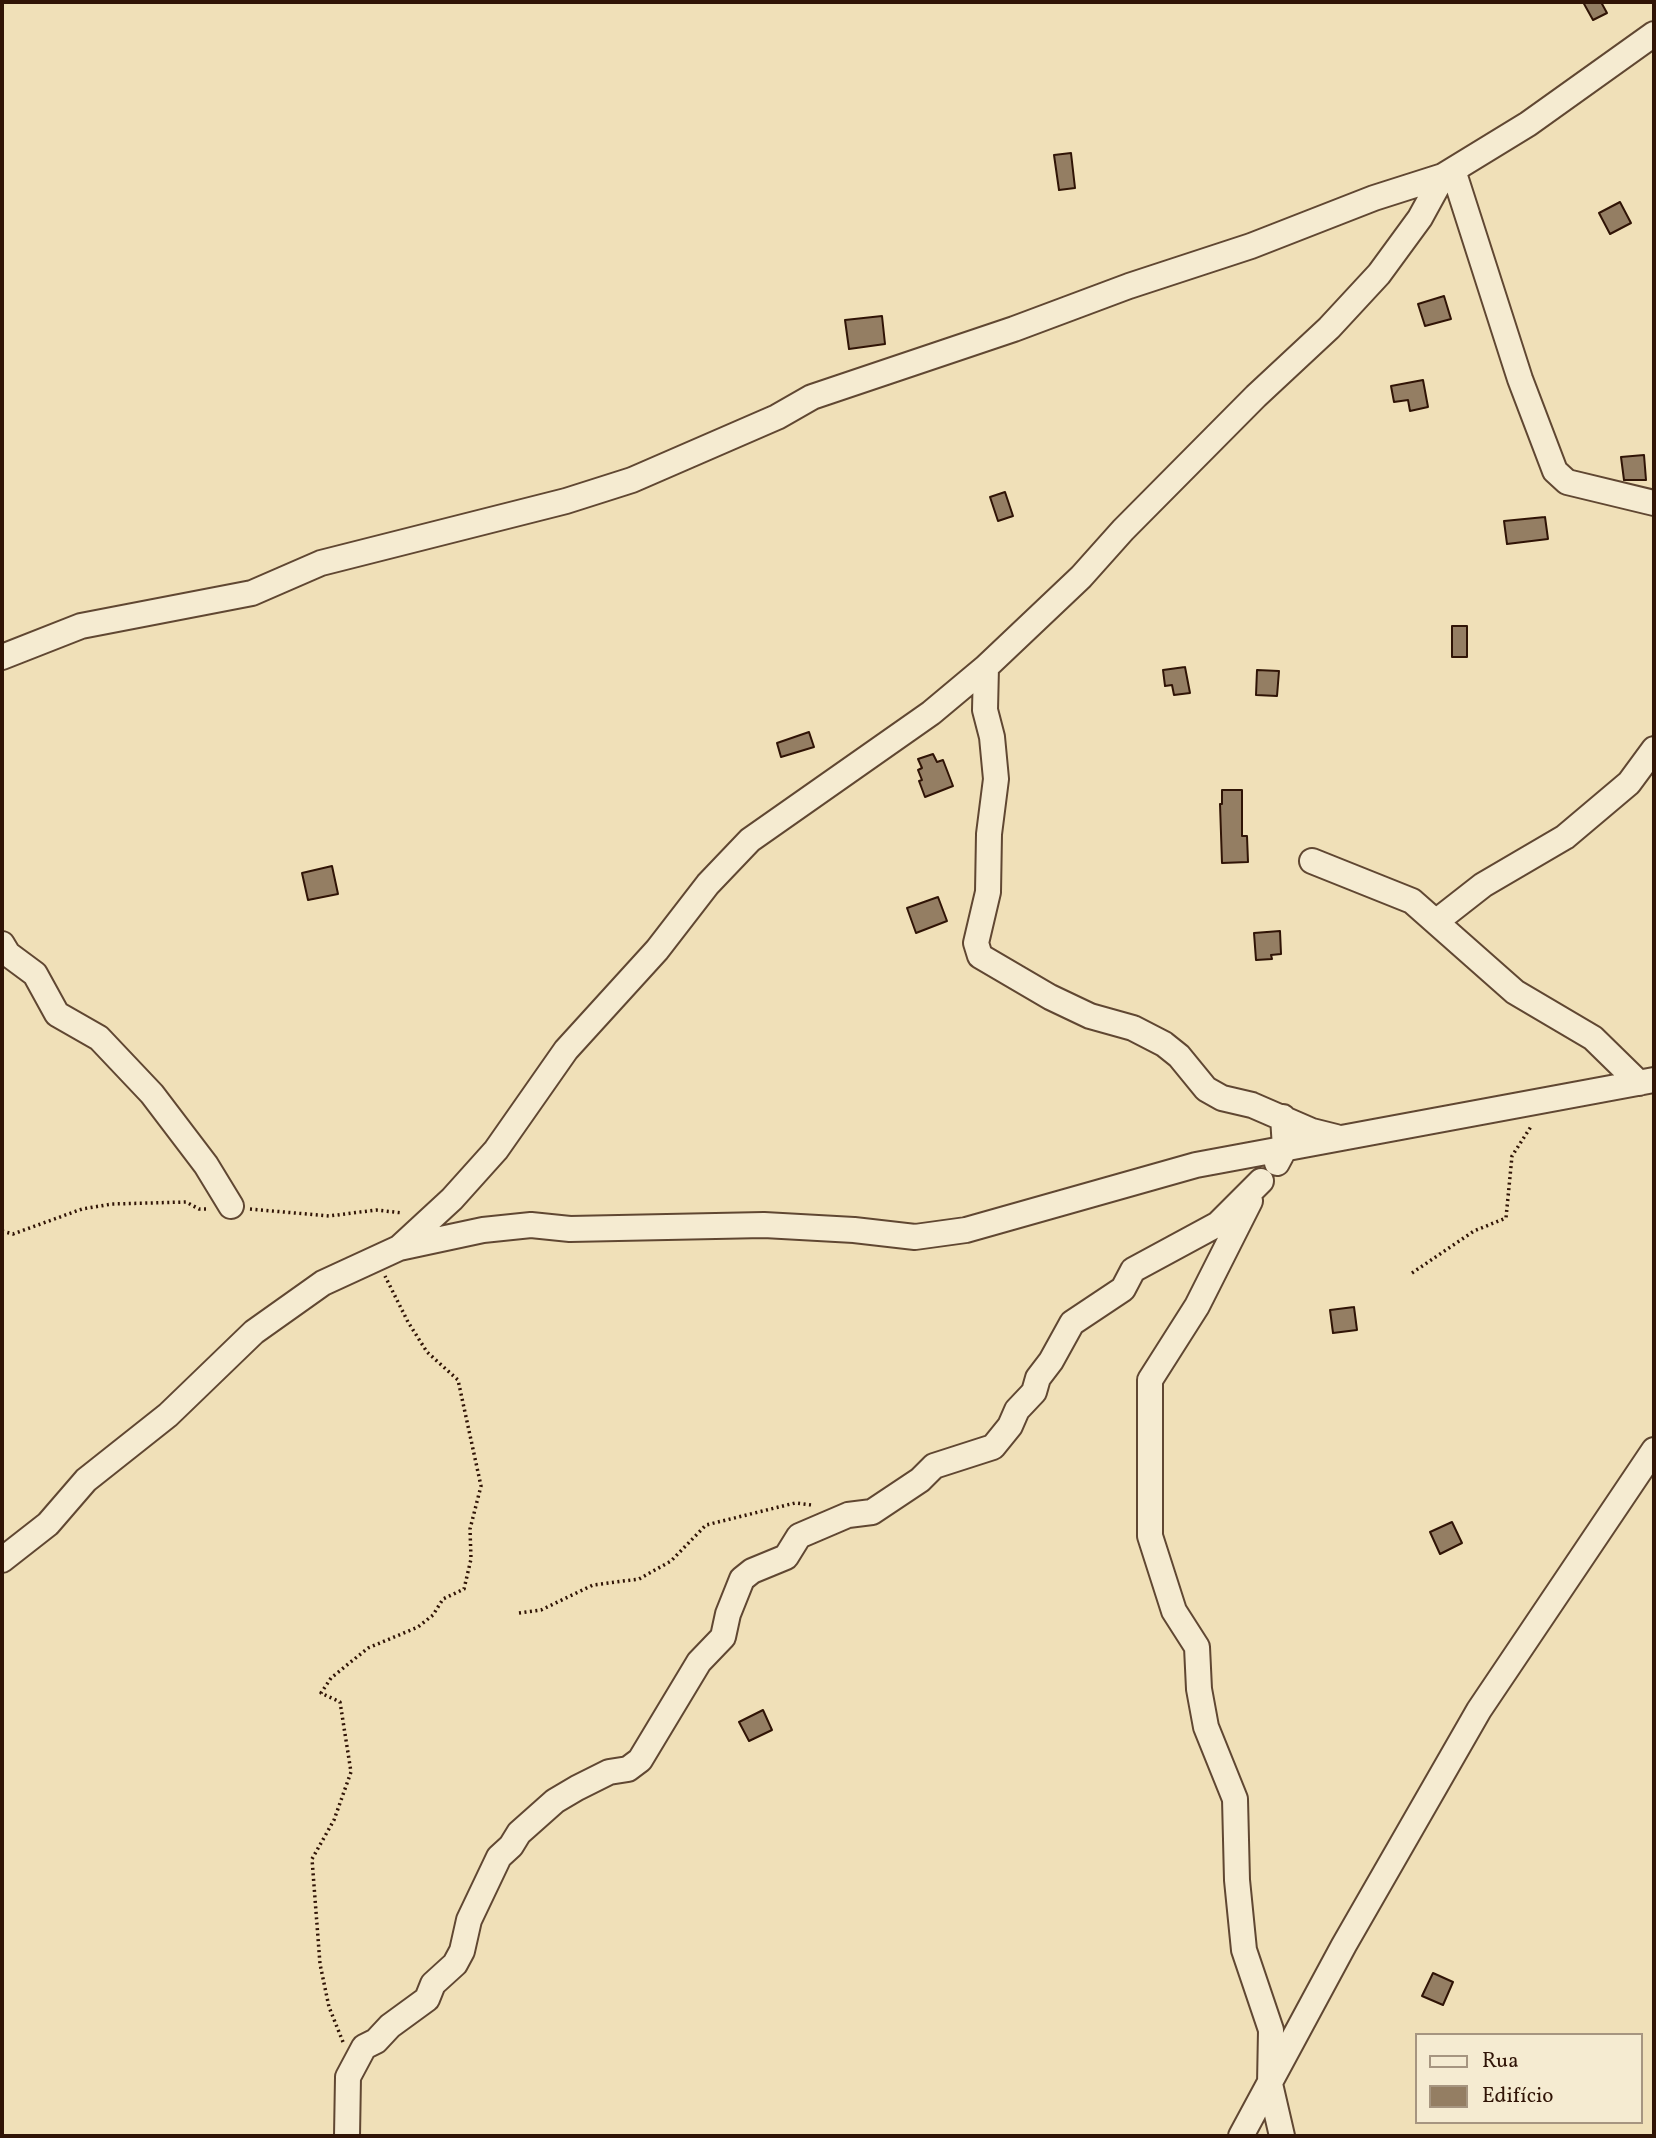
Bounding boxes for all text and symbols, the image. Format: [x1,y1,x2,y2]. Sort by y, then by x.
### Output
legend [1414,2033,1642,2124]
text: Rua [1482,2047,1519,2076]
text: Edifício [1482,2082,1554,2111]

